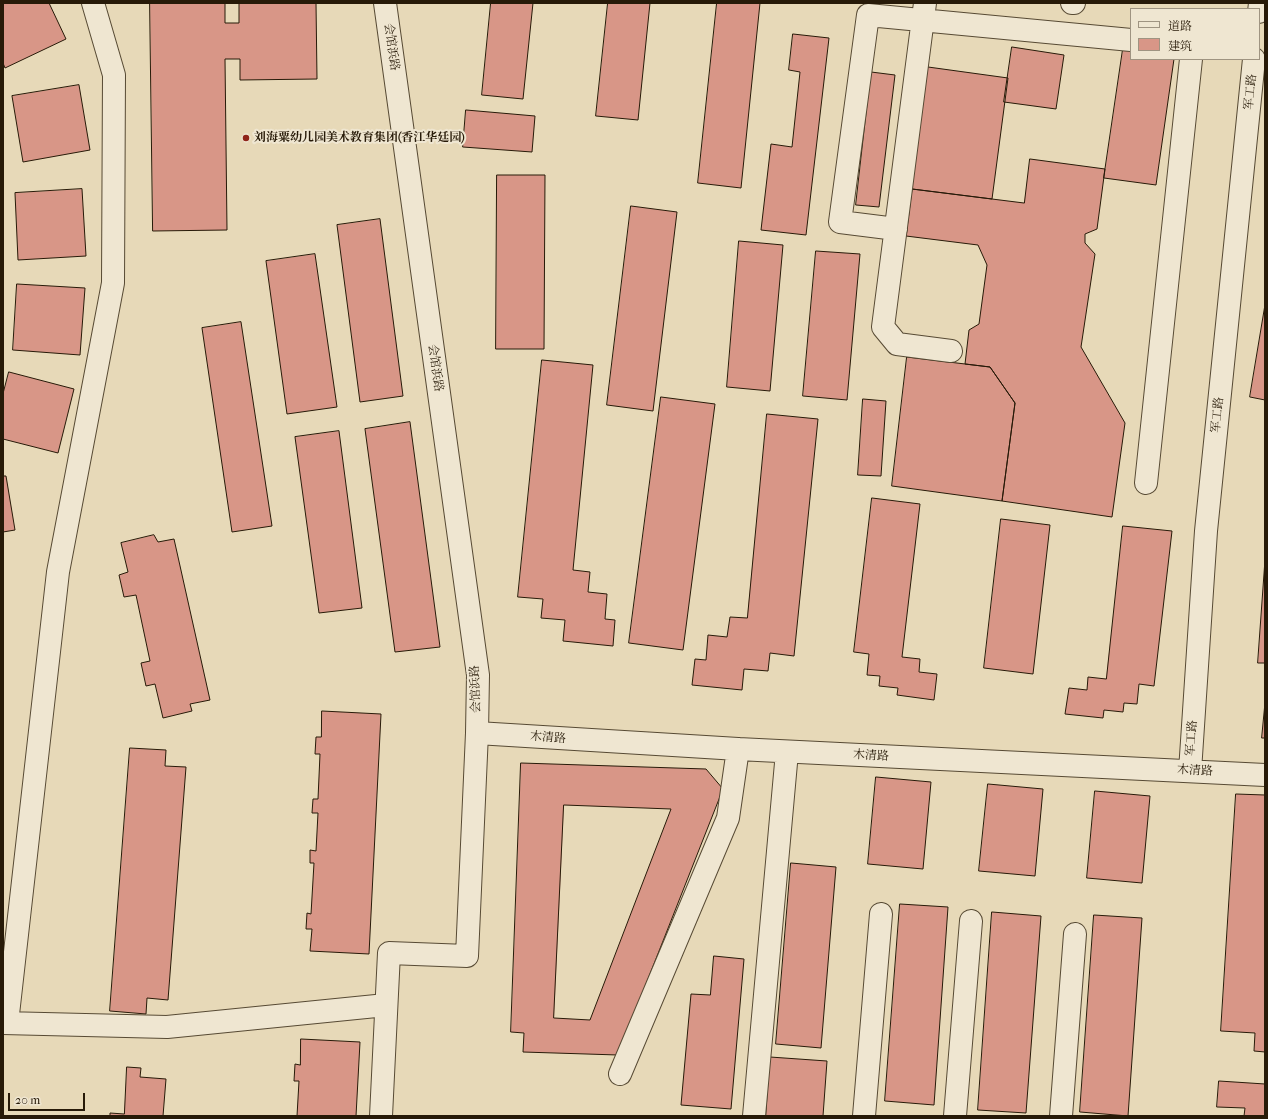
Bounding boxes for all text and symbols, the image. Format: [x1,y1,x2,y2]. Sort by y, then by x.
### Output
legend [1130,8,1260,60]
text: 道路 [1168,19,1192,33]
street label: 会馆浜路 [381,22,401,72]
text: 建筑 [1168,39,1192,53]
street label: 军工路 [1242,73,1260,111]
place label: 刘海粟幼儿园美术教育集团(香江华廷园) [254,131,465,145]
marker: 刘海粟幼儿园美术教育集团(香江华廷园) [241,133,251,143]
street label: 会馆浜路 [425,343,445,393]
street label: 军工路 [1209,396,1227,434]
street label: 会馆浜路 [468,665,484,713]
street label: 军工路 [1184,720,1200,756]
street label: 木清路 [530,730,566,746]
street label: 木清路 [853,748,889,764]
street label: 木清路 [1177,763,1213,779]
scale bar [10,1085,87,1111]
text: 20 m [15,1093,40,1107]

